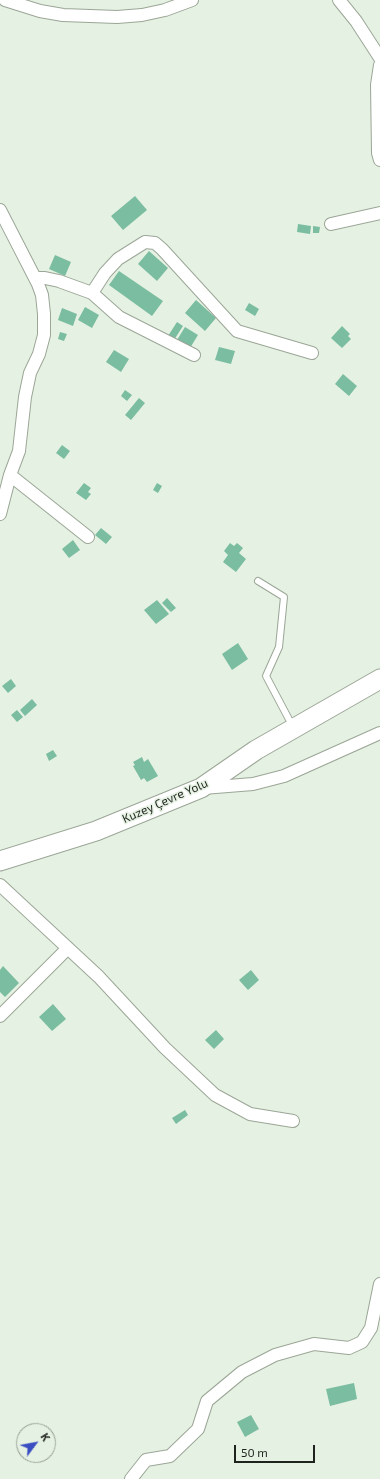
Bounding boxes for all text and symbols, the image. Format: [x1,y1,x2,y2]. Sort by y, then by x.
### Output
street label: Kuzey Çevre Yolu [120,776,210,826]
north arrow [16,1423,56,1463]
text: K [38,1430,53,1443]
scale bar [236,1437,317,1463]
text: 50 m [241,1445,268,1459]

